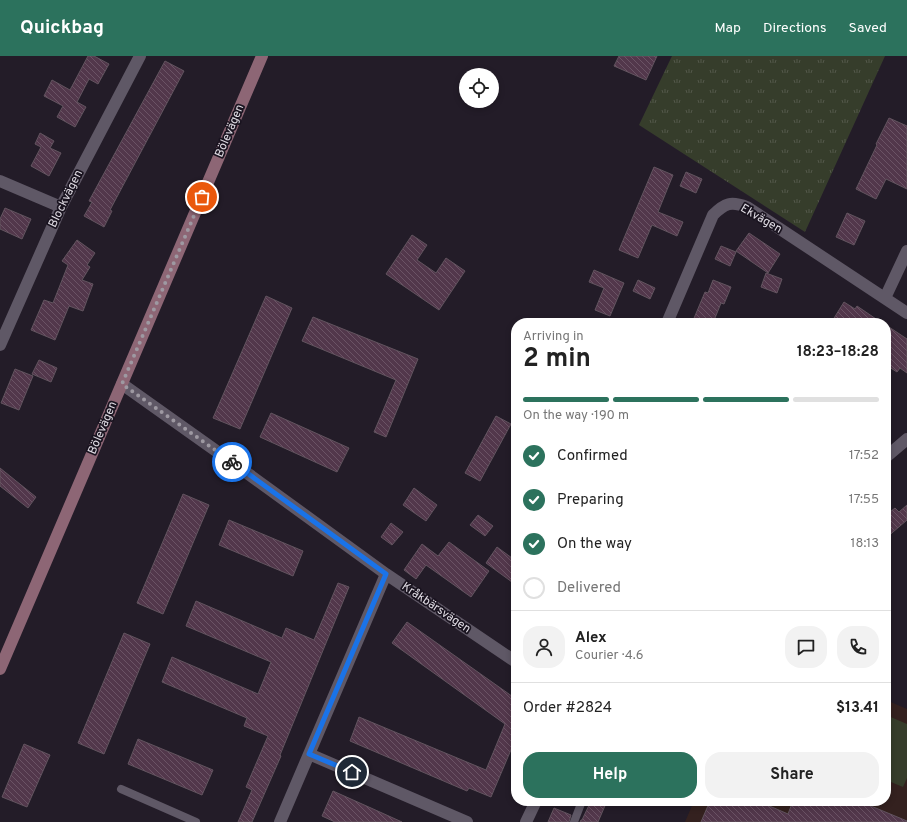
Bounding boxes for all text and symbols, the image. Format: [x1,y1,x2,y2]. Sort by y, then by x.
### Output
text: Quickbag [20,16,104,40]
text: Map [715,20,741,37]
text: Directions [763,20,827,37]
text: Saved [849,20,887,37]
map controls [459,68,499,108]
button: locate [459,68,499,108]
street label: Bölevägen [212,102,248,160]
street label: Blockvägen [45,167,87,231]
pin [185,180,219,214]
icon: bag [191,186,213,208]
street label: Ekvägen [737,201,785,237]
text: Arriving in [523,329,584,345]
text: 2 min [523,343,591,376]
text: 18:23–18:28 [797,343,879,362]
street label: Bölevägen [85,399,121,457]
text: On the way · 190 m [523,408,629,424]
courier [212,442,252,482]
icon: check [523,445,545,467]
text: Confirmed [557,447,628,466]
text: 17:52 [849,448,879,464]
icon: bike [221,451,243,473]
icon: check [523,489,545,511]
text: Preparing [557,491,624,510]
text: 17:55 [849,492,879,508]
icon: check [523,533,545,555]
text: On the way [557,535,632,554]
text: 18:13 [851,536,879,552]
street label: Kråkbärsvägen [398,579,474,637]
text: Delivered [557,579,621,598]
button: person [523,626,565,668]
button: chat [785,626,827,668]
button: phone [837,626,879,668]
text: Alex [575,629,607,648]
text: Courier · 4.6 [575,648,643,664]
text: Order #2824 [523,699,612,718]
text: $13.41 [836,699,879,718]
button: Help [523,752,697,798]
button: Share [705,752,879,798]
pin [335,755,369,789]
icon: home [341,761,363,783]

